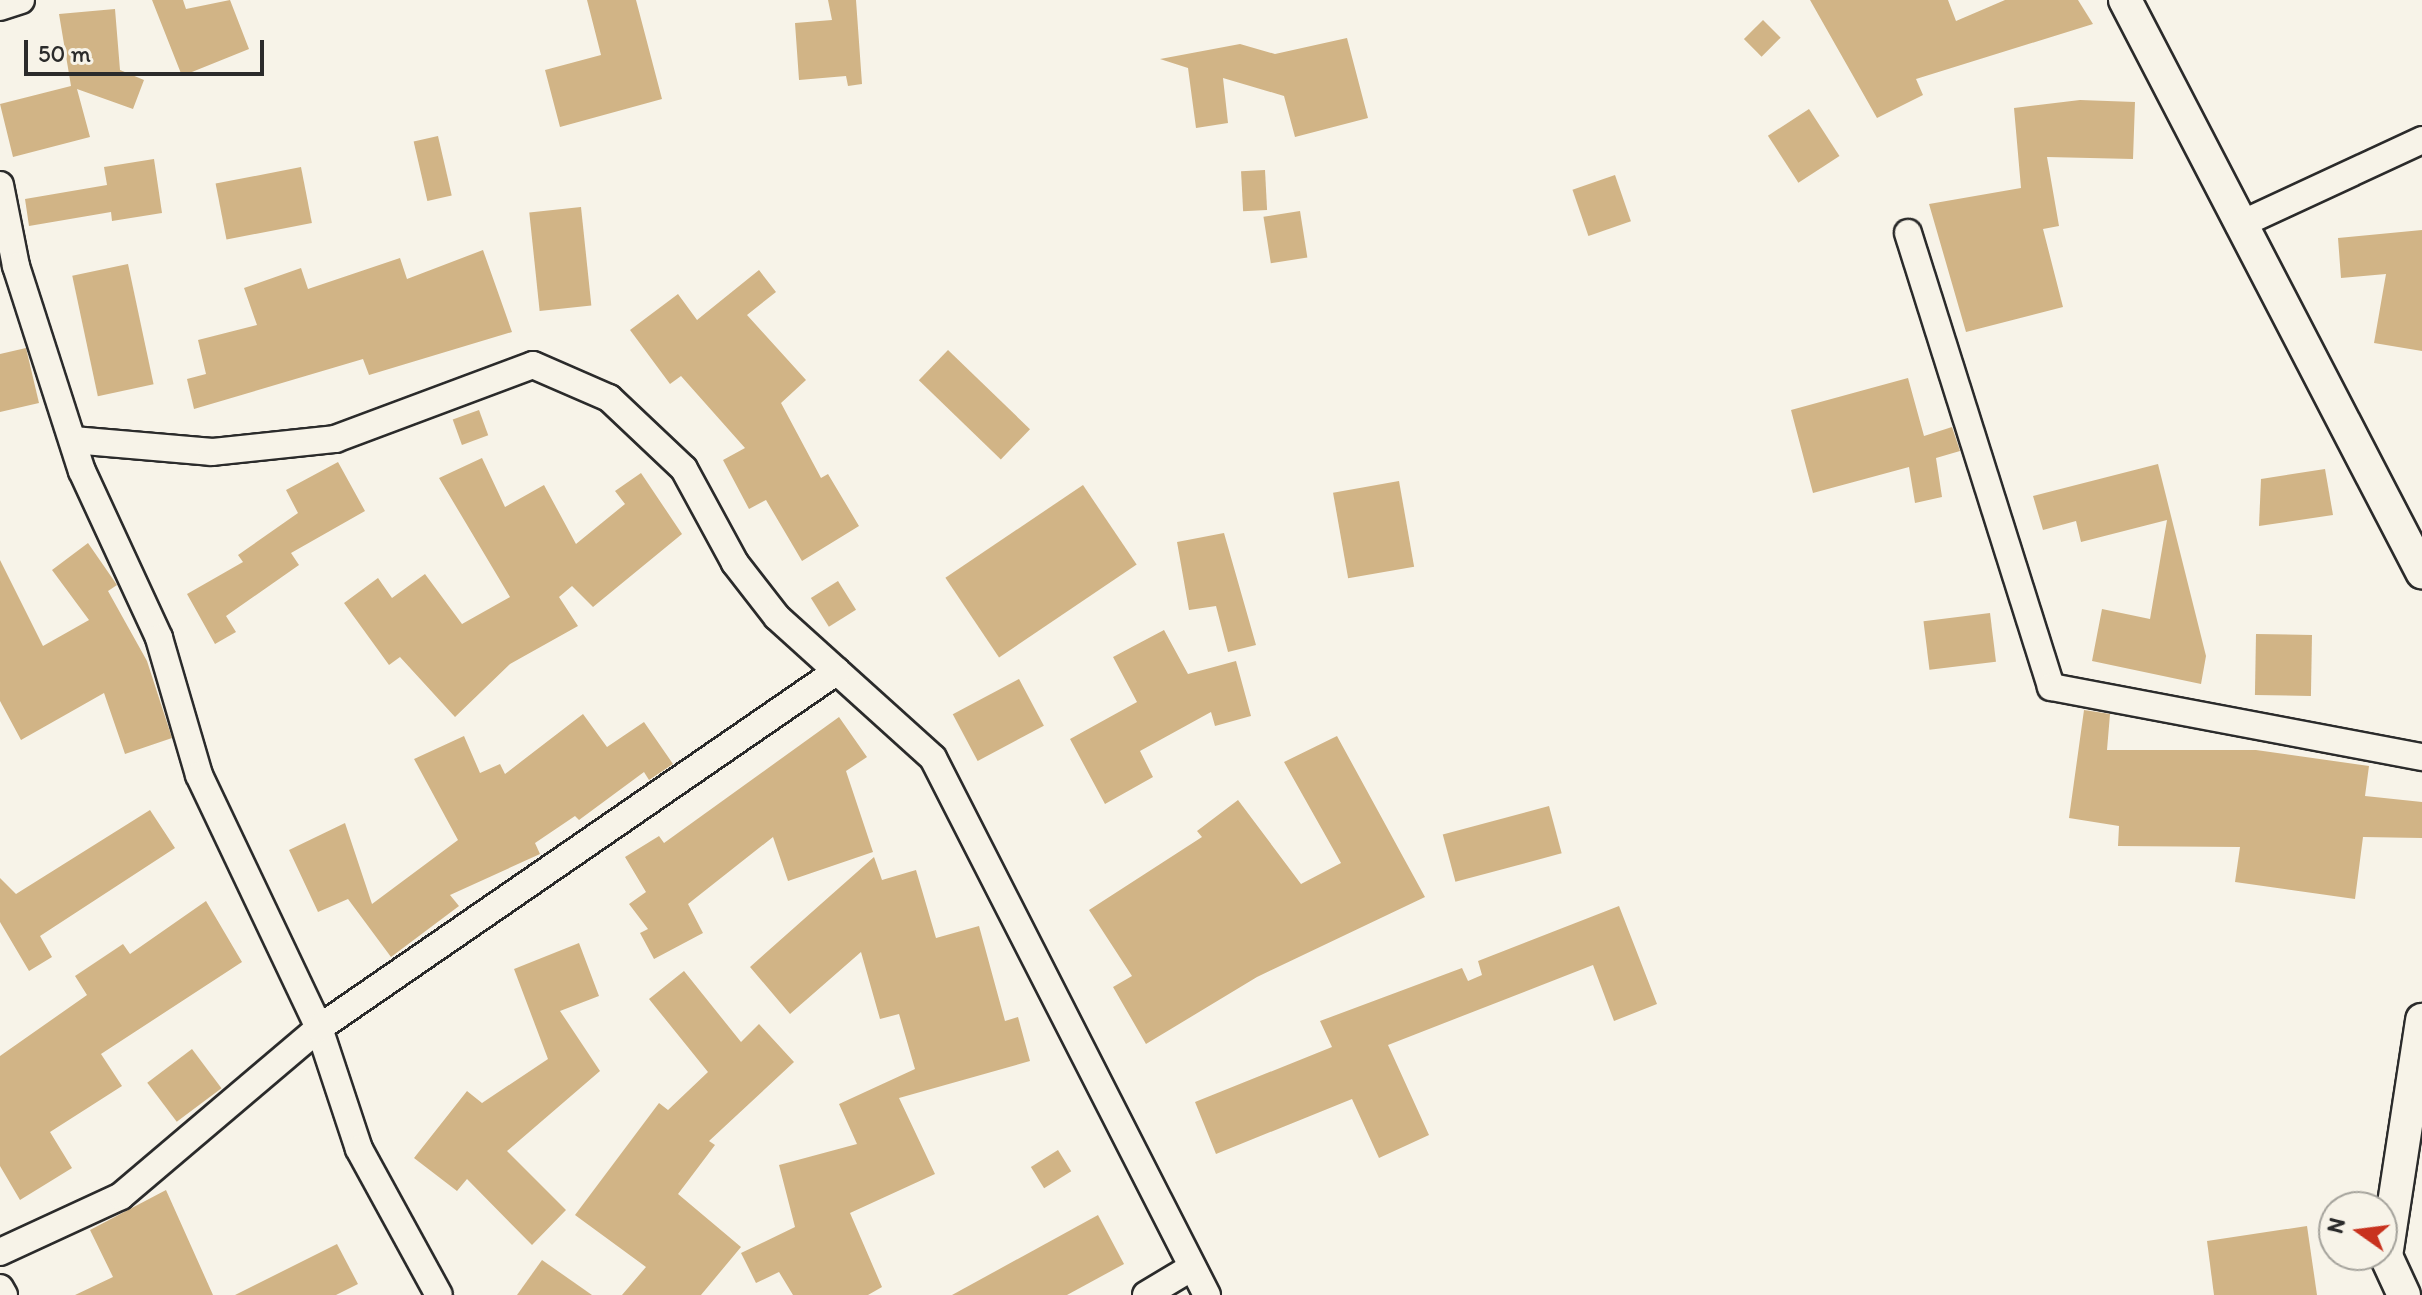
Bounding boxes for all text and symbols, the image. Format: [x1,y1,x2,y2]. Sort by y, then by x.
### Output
scale bar [28,24,268,74]
text: 50 m [38,39,91,68]
north arrow [2318,1191,2398,1271]
text: N [2321,1215,2351,1236]

